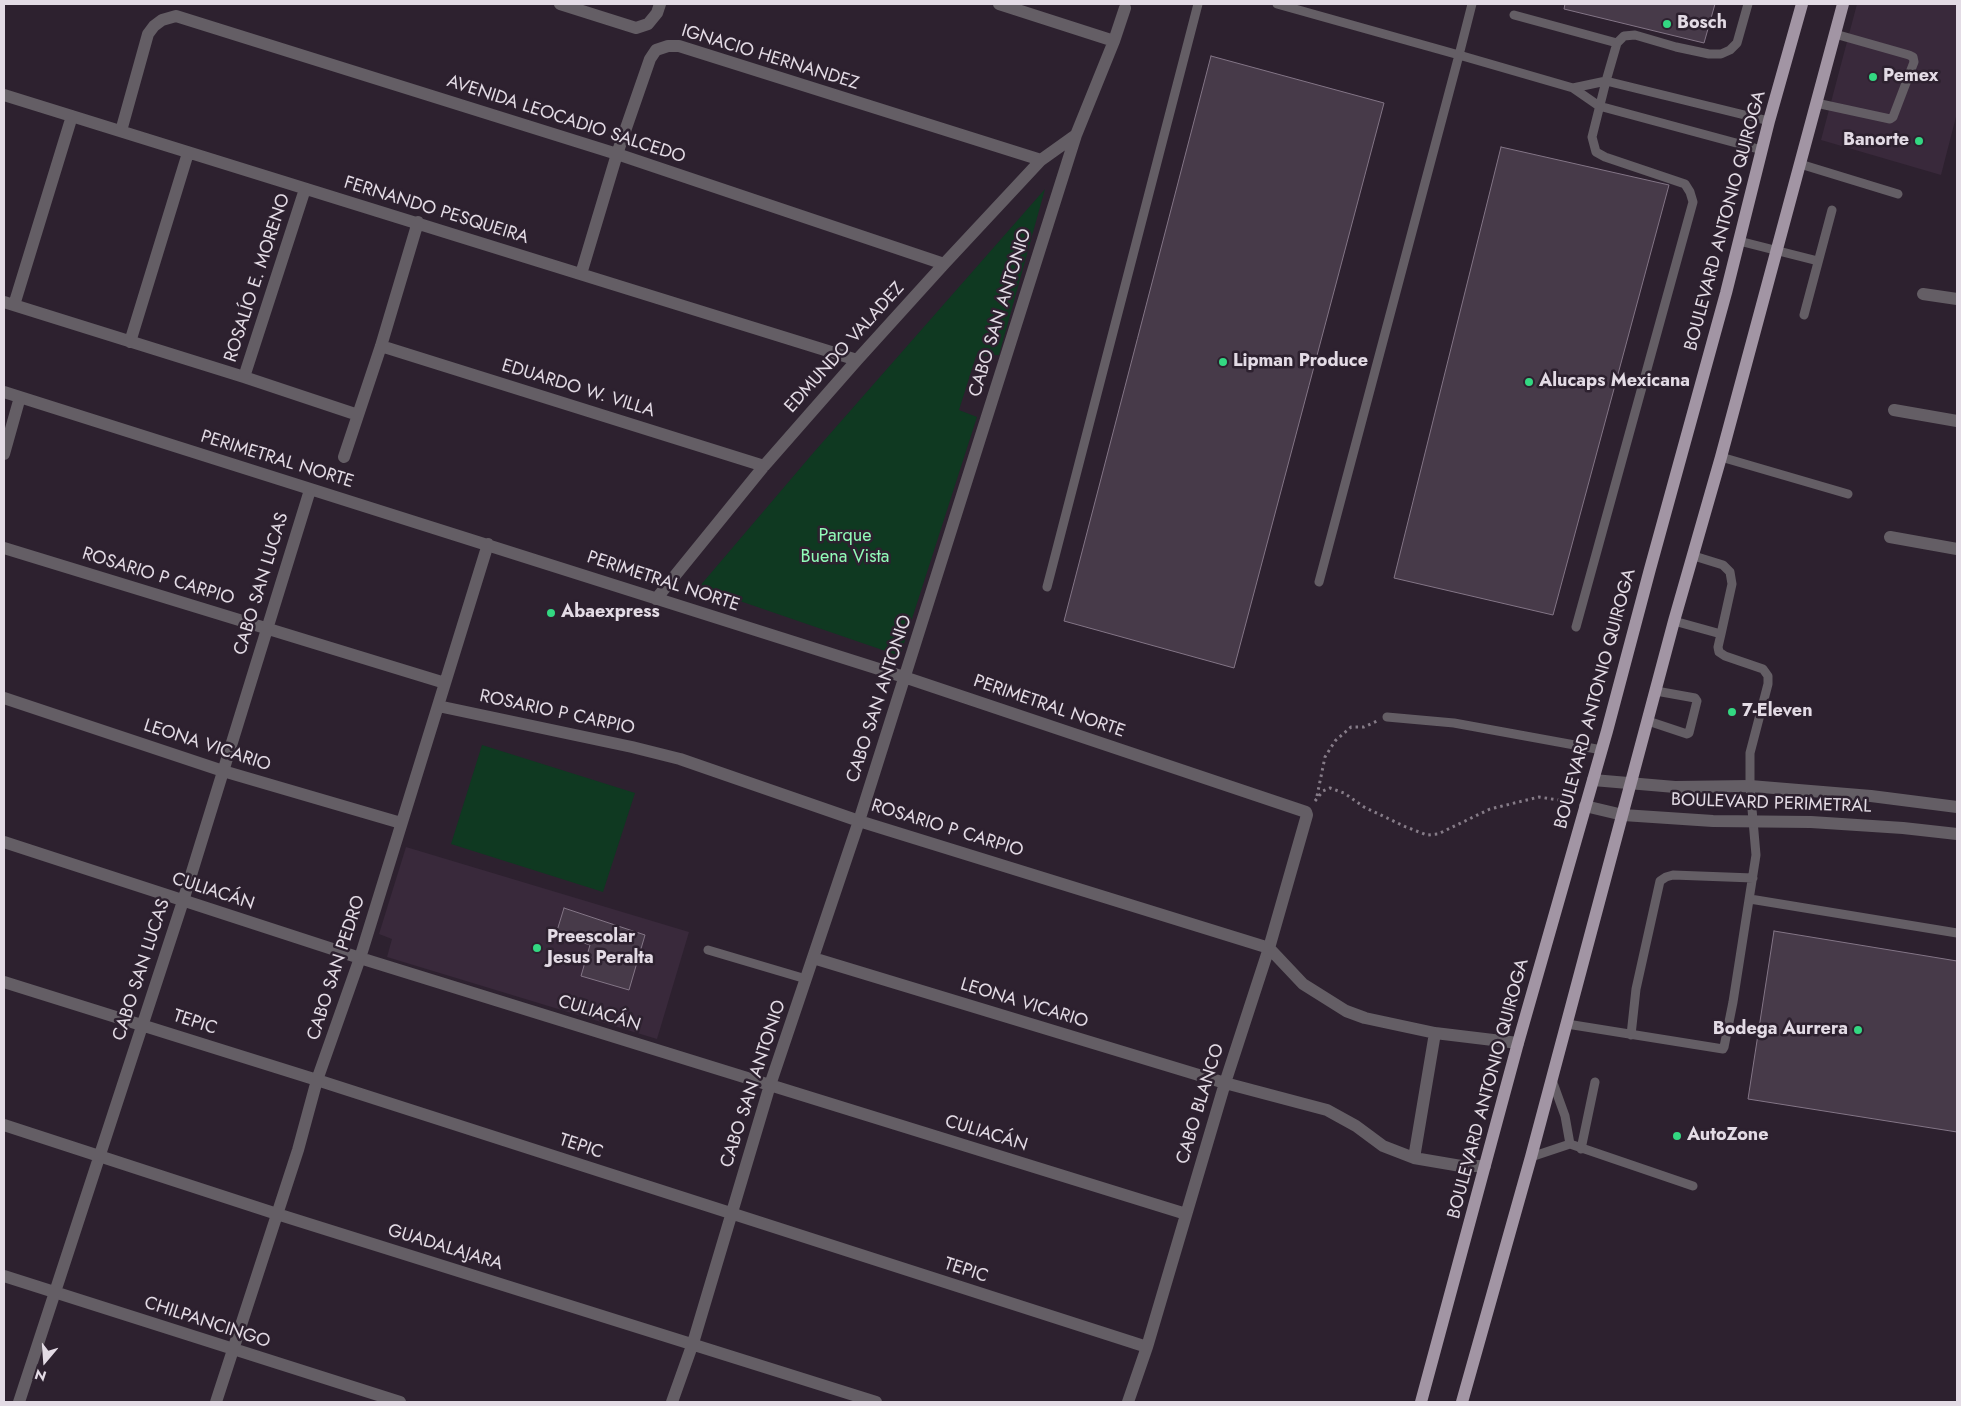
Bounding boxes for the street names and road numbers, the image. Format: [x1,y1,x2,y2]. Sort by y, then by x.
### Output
street label: IGNACIO HERNANDEZ [679,21,861,95]
street label: AVENIDA LEOCADIO SALCEDO [444,71,688,169]
street label: BOULEVARD ANTONIO QUIROGA [1681,89,1771,353]
street label: FERNANDO PESQUEIRA [341,173,531,249]
street label: ROSALÍO E. MORENO [221,191,295,365]
street label: CABO SAN ANTONIO [965,226,1037,400]
street label: EDMUNDO VALADEZ [781,278,909,418]
street label: EDUARDO W. VILLA [499,355,657,423]
street label: PERIMETRAL NORTE [198,426,356,494]
street label: CABO SAN LUCAS [230,510,294,658]
street label: ROSARIO P CARPIO [79,544,237,610]
street label: PERIMETRAL NORTE [584,547,742,617]
street label: BOULEVARD ANTONIO QUIROGA [1551,567,1641,831]
street label: CABO SAN ANTONIO [843,613,917,785]
street label: PERIMETRAL NORTE [970,671,1128,743]
street label: ROSARIO P CARPIO [478,686,636,740]
street label: LEONA VICARIO [141,715,273,777]
street label: BOULEVARD PERIMETRAL [1670,790,1872,818]
street label: ROSARIO P CARPIO [868,796,1026,862]
street label: CULIACÁN [169,869,257,915]
street label: CABO SAN PEDRO [303,893,371,1043]
street label: CABO SAN LUCAS [109,896,175,1044]
street label: BOULEVARD ANTONIO QUIROGA [1444,957,1534,1221]
street label: LEONA VICARIO [958,974,1090,1034]
street label: CULIACÁN [555,991,643,1037]
street label: CABO SAN ANTONIO [717,998,791,1170]
street label: TEPIC [170,1006,220,1040]
street label: CABO BLANCO [1172,1041,1230,1167]
street label: CULIACÁN [942,1111,1030,1157]
street label: TEPIC [556,1130,606,1164]
street label: GUADALAJARA [385,1220,505,1276]
street label: TEPIC [941,1254,991,1288]
street label: CHILPANCINGO [141,1292,273,1354]

